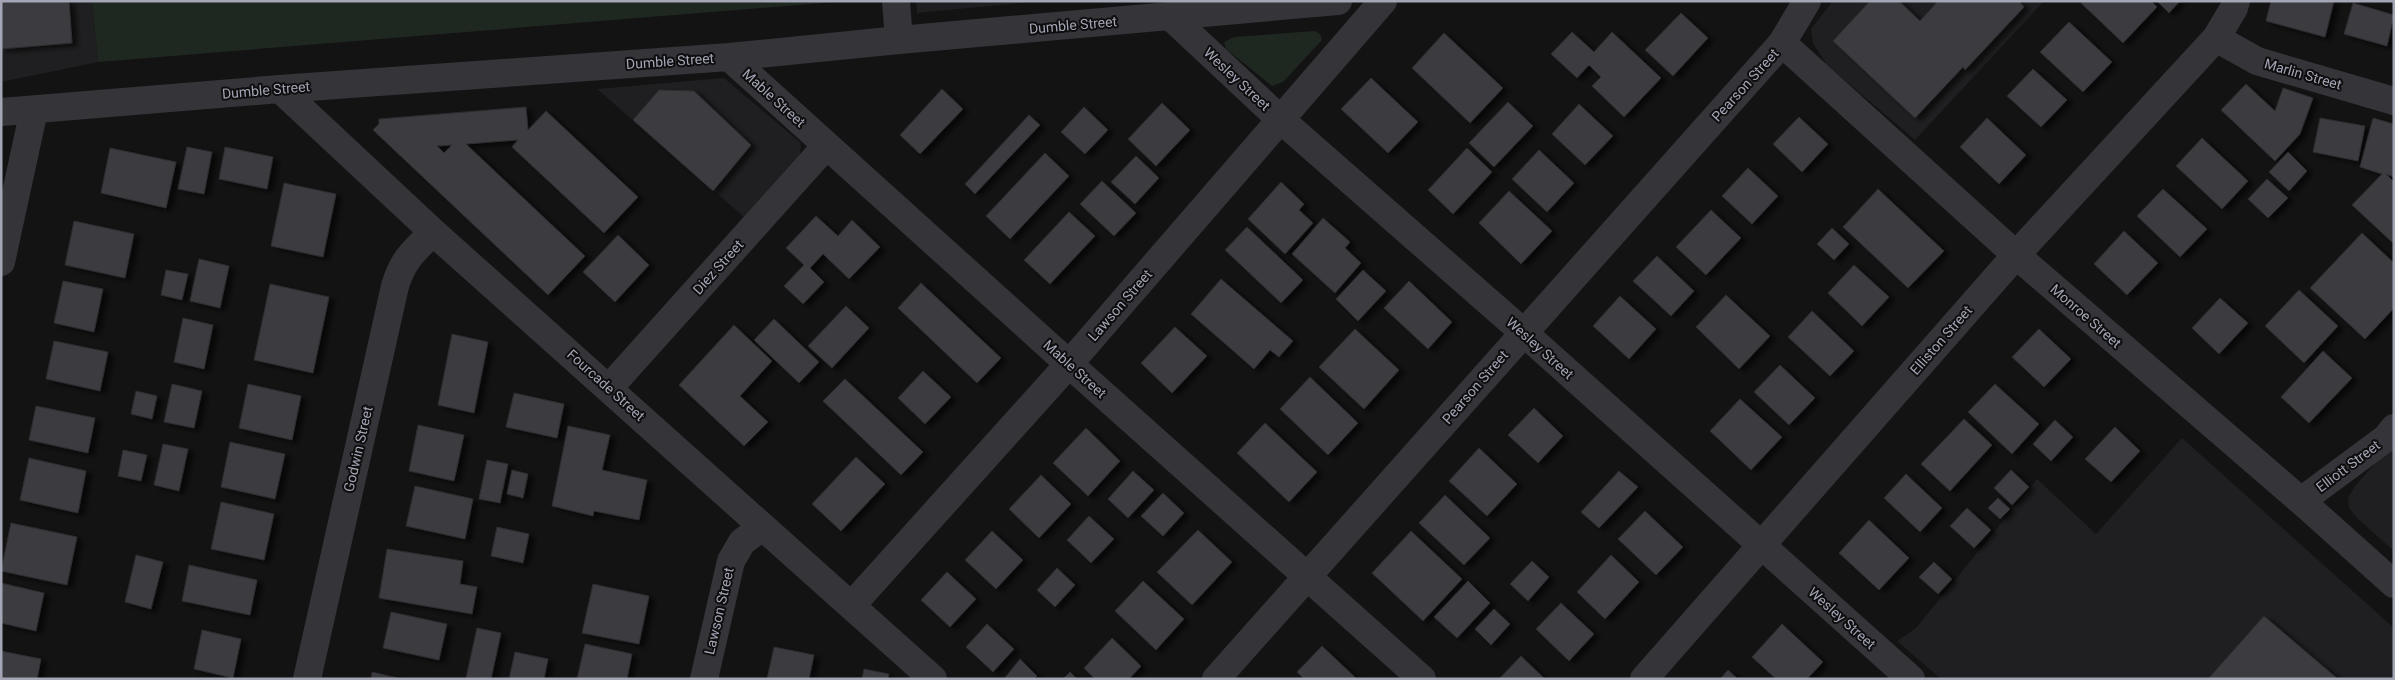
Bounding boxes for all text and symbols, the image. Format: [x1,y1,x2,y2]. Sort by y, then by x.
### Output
street label: Dumble Street [1028,13,1118,37]
street label: Wesley Street [1201,44,1274,114]
street label: Pearson Street [1708,45,1782,124]
street label: Dumble Street [625,50,715,72]
street label: Marlin Street [2263,55,2344,93]
street label: Mable Street [739,66,809,131]
street label: Dumble Street [221,78,311,102]
street label: Diez Street [690,236,747,297]
street label: Lawson Street [1085,266,1156,344]
street label: Monroe Street [2047,281,2125,351]
street label: Elliston Street [1907,302,1976,378]
street label: Wesley Street [1503,314,1577,383]
street label: Mable Street [1040,337,1110,402]
street label: Fourcade Street [564,346,648,424]
street label: Pearson Street [1439,347,1511,427]
street label: Godwin Street [340,404,376,493]
street label: Elliott Street [2313,437,2383,495]
street label: Lawson Street [701,565,737,656]
street label: Wesley Street [1805,584,1879,653]

